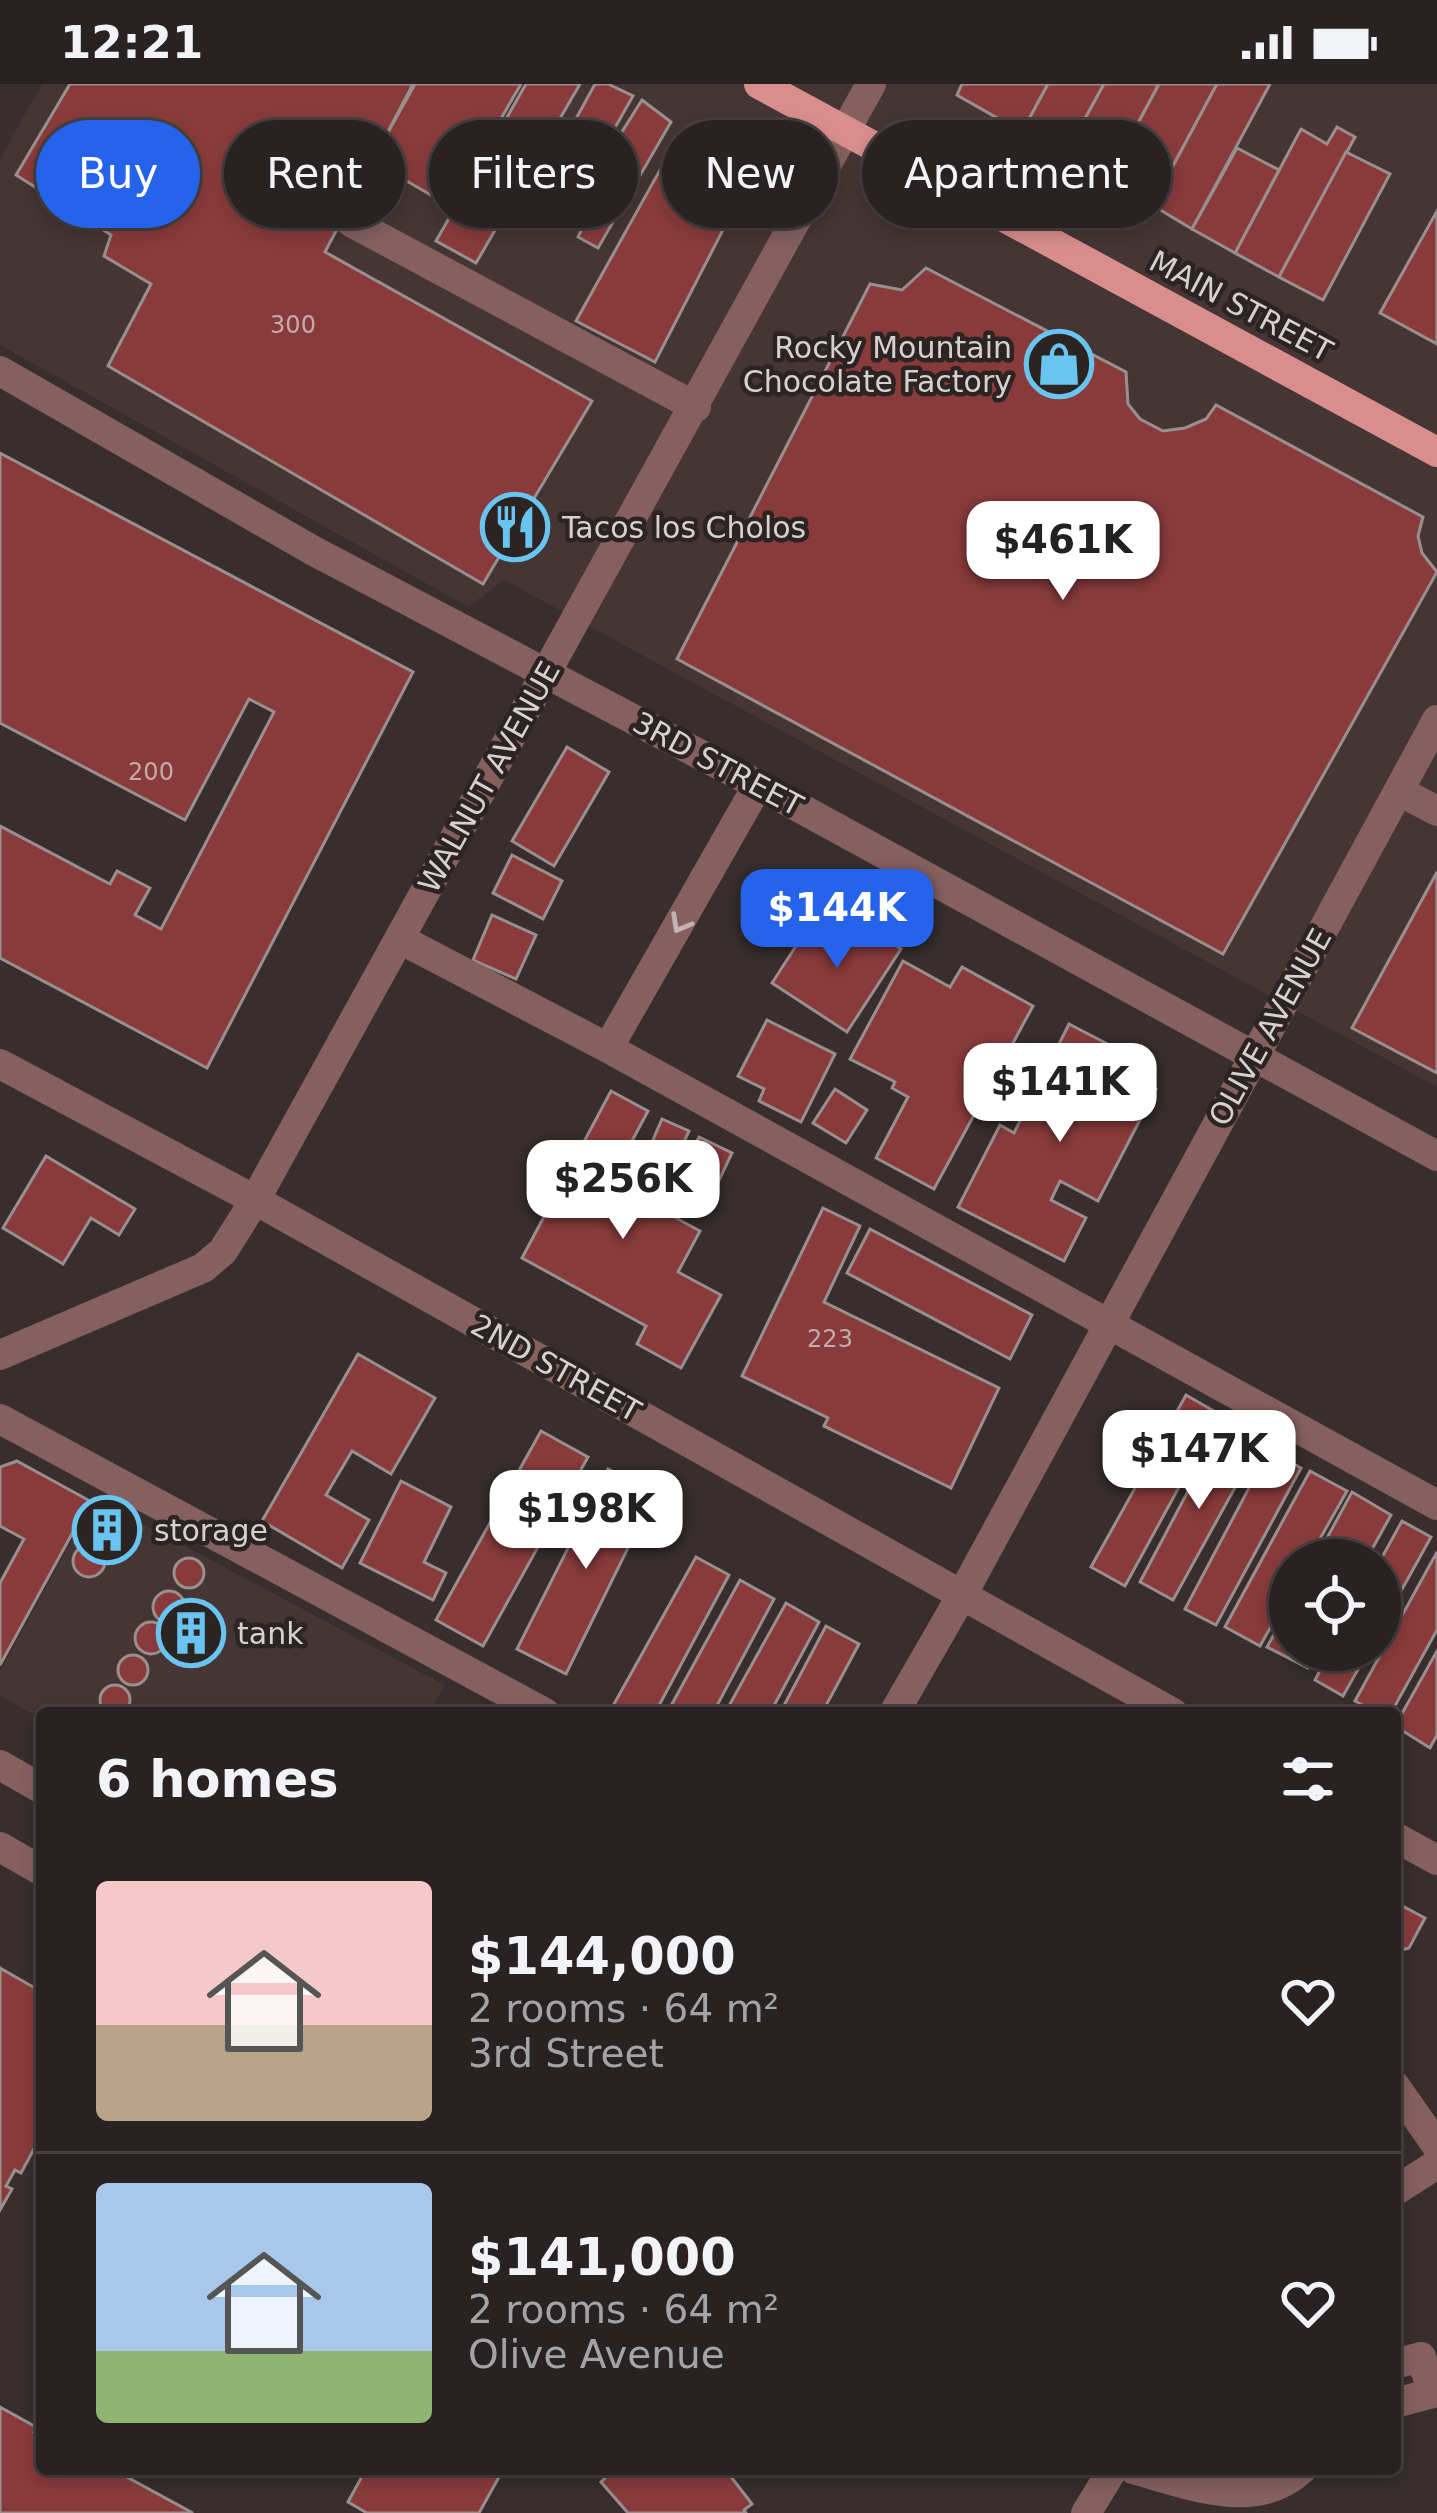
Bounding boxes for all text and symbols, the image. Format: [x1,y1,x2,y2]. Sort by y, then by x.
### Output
text: 12:21 [60,16,203,69]
chip: Buy [36,120,200,228]
chip: Rent [224,120,405,228]
chip: Filters [429,120,638,228]
chip: New [662,120,838,228]
chip: Apartment [862,120,1171,228]
street label: MAIN STREET [1144,243,1339,369]
house number: 300 [270,311,316,339]
shop icon: Rocky Mountain Chocolate Factory [1024,329,1094,399]
place label: Rocky Mountain Chocolate Factory [743,330,1012,399]
restaurant icon: Tacos los Cholos [480,492,550,562]
pin: $461K [979,501,1147,603]
place label: Tacos los Cholos [561,510,806,545]
text: $461K [994,517,1132,562]
street label: WALNUT AVENUE [411,655,567,899]
street label: 3RD STREET [627,705,809,824]
house number: 200 [128,758,174,786]
pin: $144K [753,869,921,971]
text: $144K [768,885,906,930]
one-way arrow [671,911,694,933]
street label: OLIVE AVENUE [1201,922,1339,1132]
pin: $141K [976,1043,1144,1145]
text: $141K [991,1059,1129,1104]
pin: $256K [539,1140,707,1242]
text: $256K [554,1156,692,1201]
street label: 2ND STREET [465,1307,648,1429]
house number: 223 [807,1325,853,1353]
pin: $147K [1115,1410,1283,1512]
text: $147K [1130,1426,1268,1471]
pin: $198K [502,1470,670,1572]
text: $198K [517,1486,655,1531]
building icon: storage [72,1495,142,1565]
place label: storage [154,1513,268,1548]
map controls [1269,1539,1401,1671]
button: locate [1269,1539,1401,1671]
building icon: tank [156,1598,226,1668]
place label: tank [237,1616,304,1651]
icon: filters [1275,1746,1341,1812]
text: 6 homes [96,1750,339,1809]
text: $144,000 [468,1927,736,1986]
icon: home [192,1929,336,2073]
icon: heart [1275,1968,1341,2034]
text: 2 rooms · 64 m² [468,1986,779,2031]
text: 3rd Street [468,2031,664,2076]
text: $141,000 [468,2228,736,2287]
icon: home [192,2231,336,2375]
icon: heart [1275,2270,1341,2336]
text: 2 rooms · 64 m² [468,2287,779,2332]
text: Olive Avenue [468,2332,725,2377]

